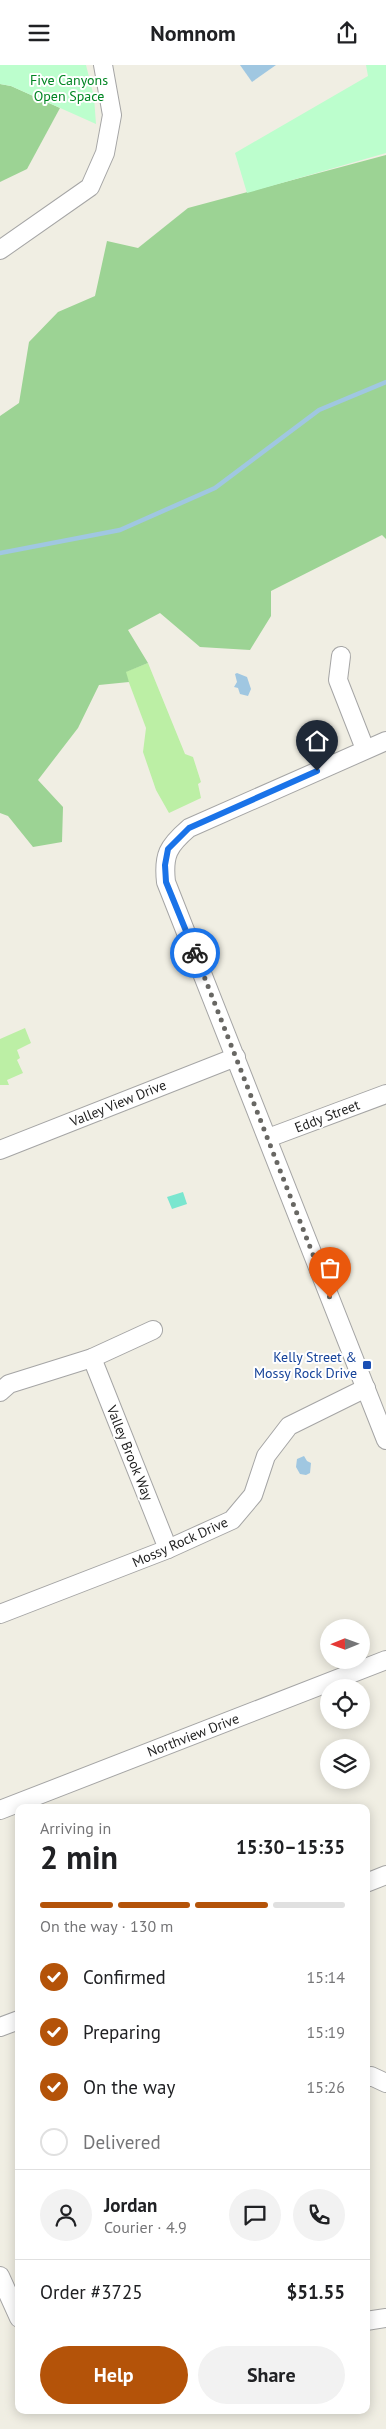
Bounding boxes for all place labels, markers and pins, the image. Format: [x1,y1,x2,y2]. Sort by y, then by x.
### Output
pin [296,720,338,771]
pin [309,1247,351,1298]
place label: Kelly Street & Mossy Rock Drive [254,1348,357,1382]
marker: Kelly Street & Mossy Rock Drive [361,1359,373,1371]

